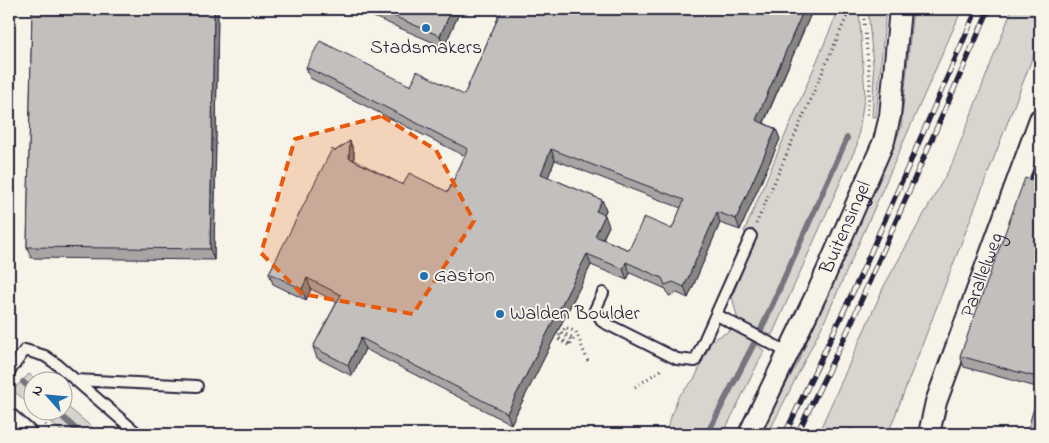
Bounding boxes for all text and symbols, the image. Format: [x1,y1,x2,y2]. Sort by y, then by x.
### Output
marker: Stadsmakers [420,22,432,34]
place label: Stadsmakers [370,34,482,63]
street label: Buitensingel [812,176,879,280]
street label: Parallelweg [954,229,1012,322]
place label: Gaston [434,262,495,291]
marker: Gaston [418,270,430,282]
place label: Walden Boulder [510,300,641,329]
marker: Walden Boulder [494,308,506,320]
north arrow [22,370,72,420]
text: N [26,382,49,400]

